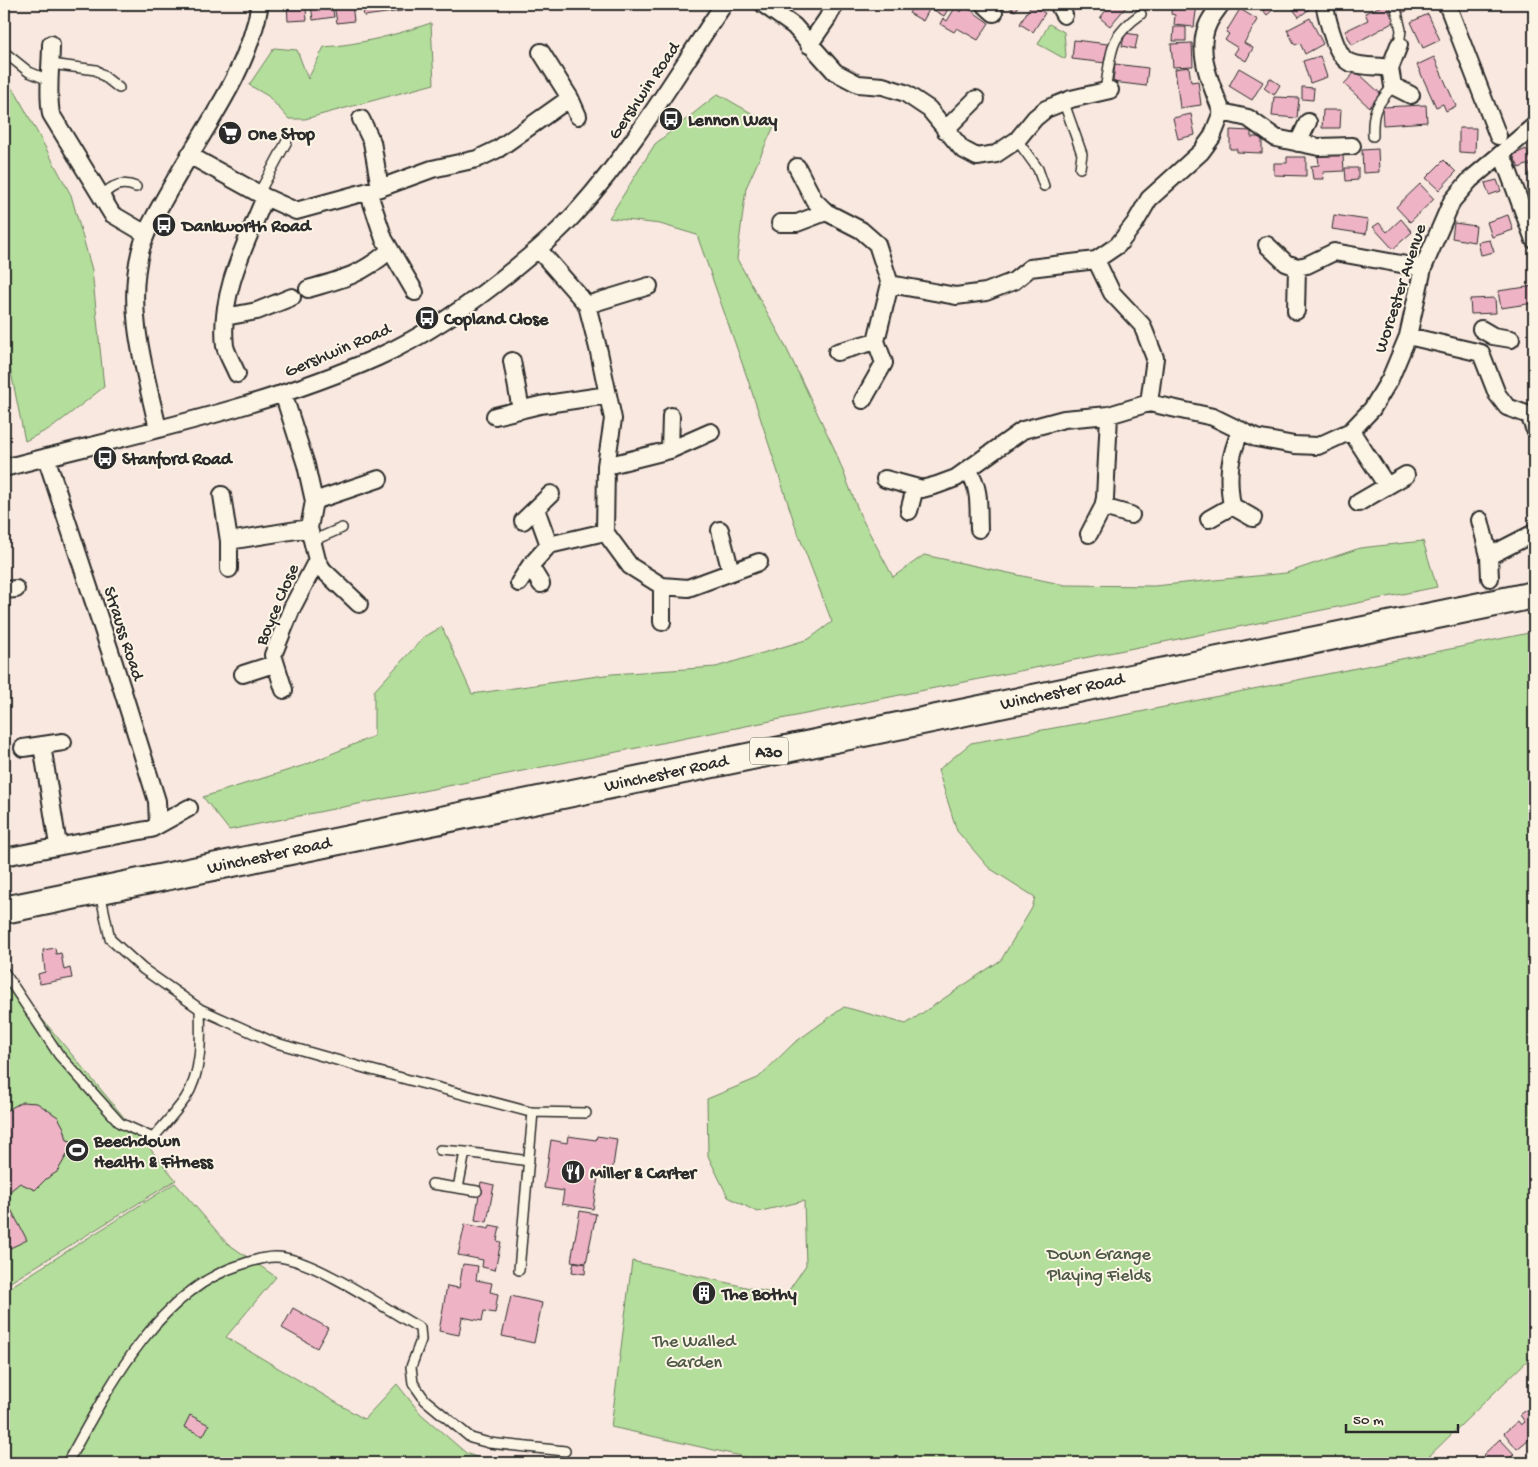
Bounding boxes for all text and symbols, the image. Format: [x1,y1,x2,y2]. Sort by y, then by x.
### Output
street label: Gershwin Road [605,37,686,144]
bus stop icon: Lennon Way [658,106,684,132]
place label: Lennon Way [688,111,777,132]
supermarket icon: One Stop [217,120,243,146]
place label: One Stop [248,125,315,146]
bus stop icon: Dankworth Road [151,212,177,238]
place label: Dankworth Road [180,217,313,238]
street label: Worcester Avenue [1371,221,1432,356]
bus stop icon: Copland Close [414,305,440,331]
place label: Copland Close [443,310,549,331]
street label: Gershwin Road [282,319,396,383]
bus stop icon: Stanford Road [92,445,118,471]
place label: Stanford Road [122,450,234,471]
street label: Boyce Close [251,561,305,650]
street label: Strauss Road [98,584,148,685]
street label: Winchester Road [999,669,1128,716]
road number: A30 [750,738,788,764]
street label: Winchester Road [603,751,732,798]
street label: Winchester Road [206,833,335,880]
place label: Beechdown Health & Fitness [93,1132,214,1174]
sports icon: Beechdown Health & Fitness [64,1137,90,1163]
restaurant icon: Miller & Carter [560,1159,586,1185]
place label: Miller & Carter [590,1164,699,1185]
park label: Down Grange Playing Fields [1046,1245,1152,1287]
building icon: The Bothy [691,1280,717,1306]
place label: The Bothy [720,1285,797,1306]
park label: The Walled Garden [651,1332,737,1374]
scale bar [1346,1402,1458,1434]
text: 50 m [1353,1412,1384,1430]

